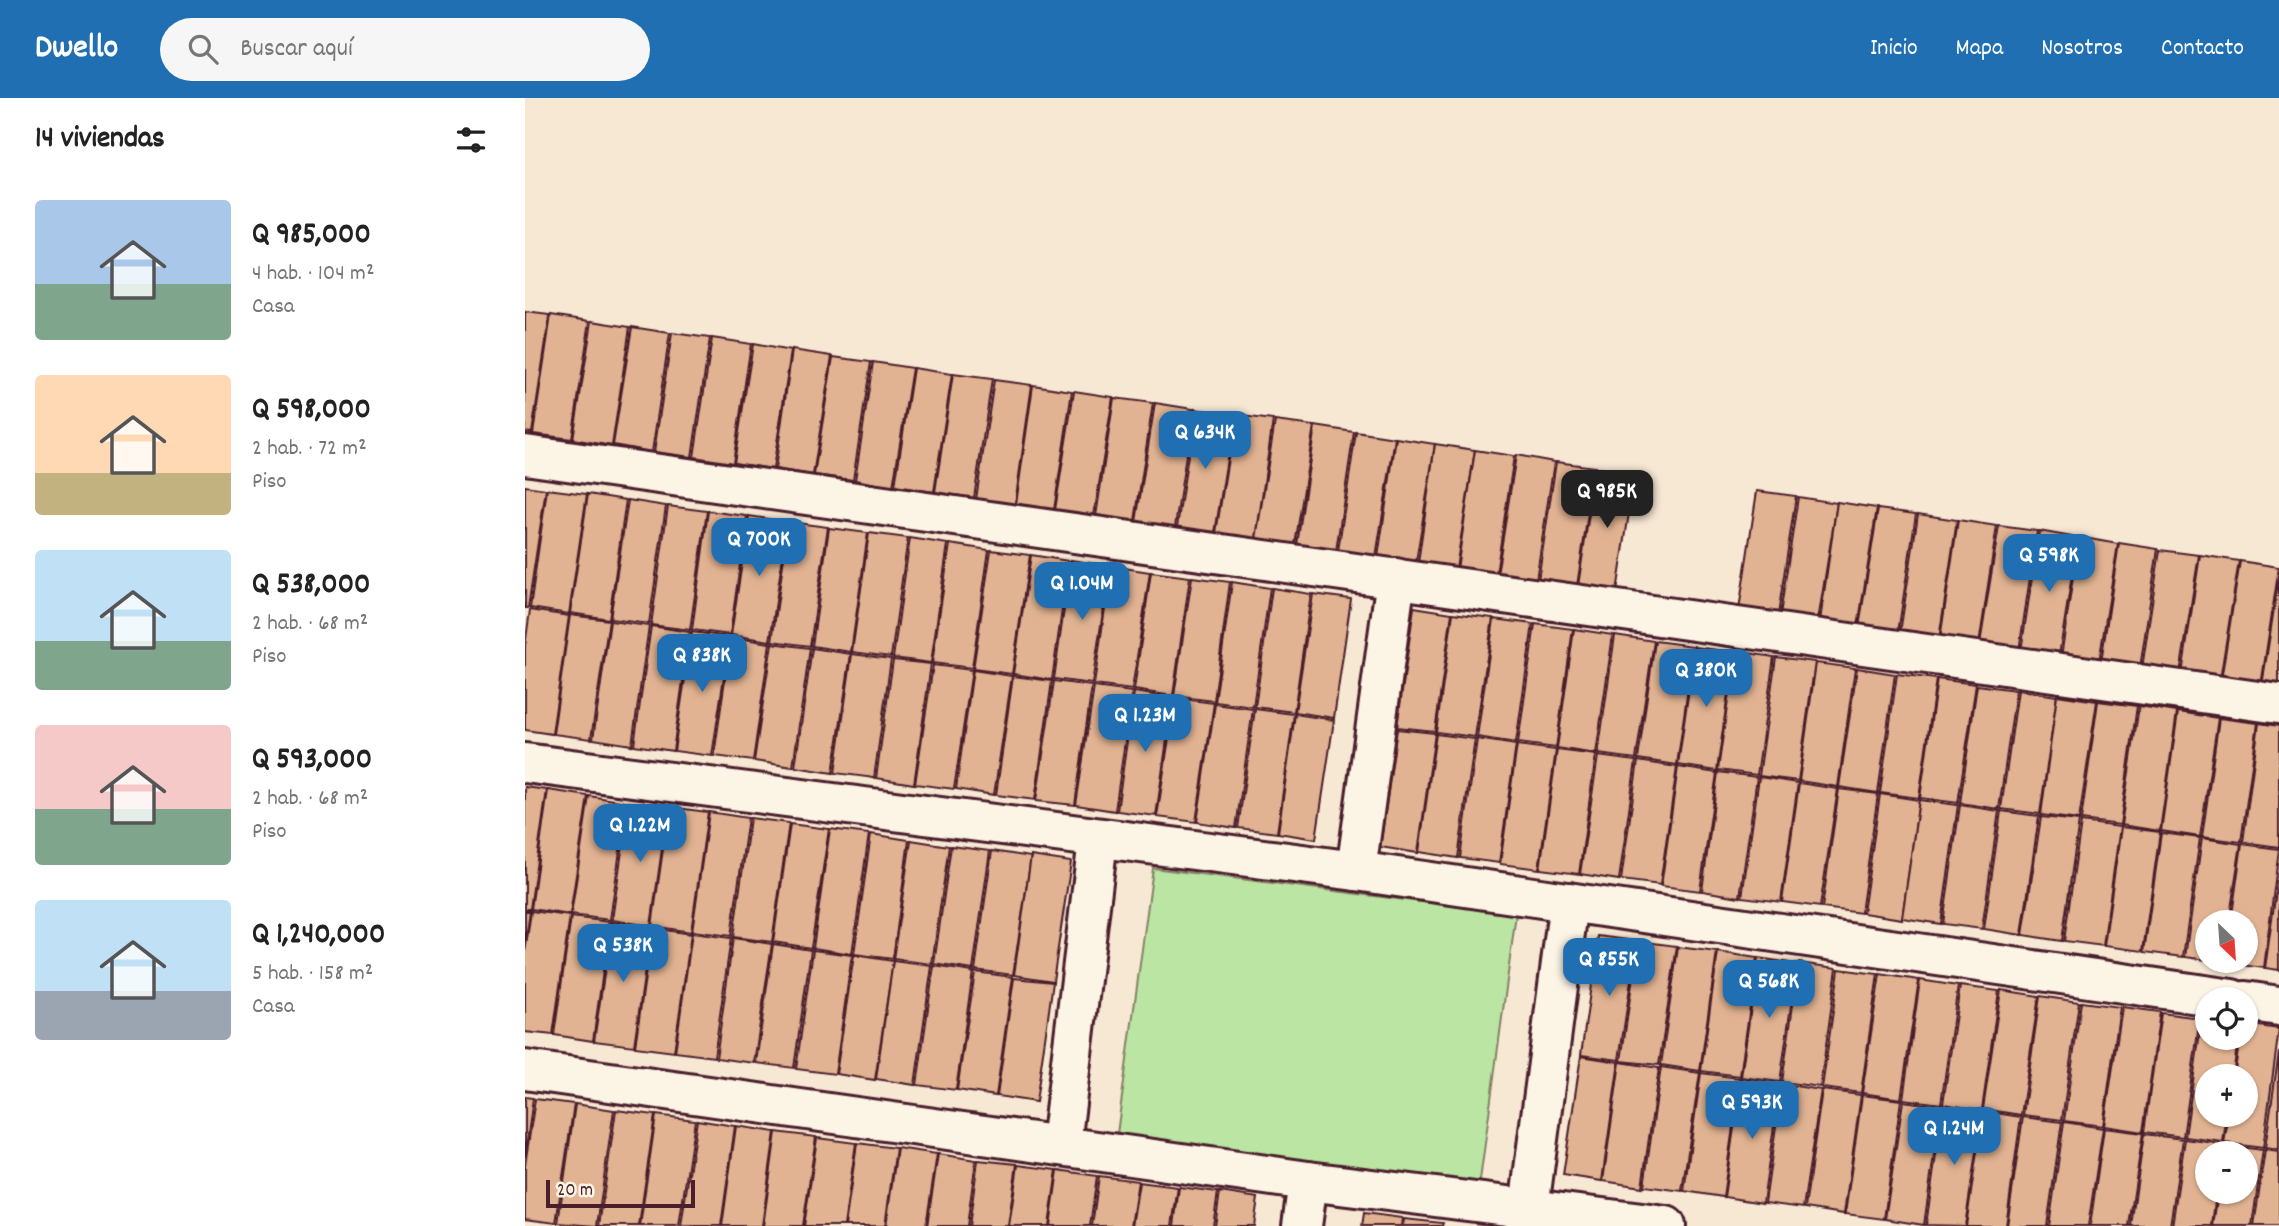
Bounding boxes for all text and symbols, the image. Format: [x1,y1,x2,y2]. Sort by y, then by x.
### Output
search box [160,18,650,81]
text: Dwello [35,26,118,73]
icon: search [184,30,222,68]
text: Buscar aquí [240,31,353,68]
text: Inicio [1870,32,1918,66]
text: Mapa [1956,32,2003,66]
text: Nosotros [2041,32,2123,66]
text: Contacto [2161,32,2244,66]
text: 14 viviendas [35,119,165,162]
icon: filters [452,121,490,159]
text: Q 985,000 [252,215,371,258]
icon: home [91,228,175,312]
text: 4 hab. · 104 m² [252,258,374,291]
text: Casa [252,291,295,324]
text: Q 598,000 [252,390,371,433]
icon: home [91,403,175,487]
pin: Q 634K [1148,412,1262,471]
text: Q 634K [1175,417,1235,450]
text: 2 hab. · 72 m² [252,433,367,466]
text: Piso [252,466,287,499]
pin: Q 985K [1550,470,1664,530]
text: Q 985K [1577,476,1637,509]
pin: Q 700K [702,518,816,578]
text: Q 700K [727,524,791,557]
pin: Q 598K [1992,534,2106,594]
text: Q 598K [2019,540,2079,573]
pin: Q 1.04M [1017,562,1147,622]
text: Q 538,000 [252,565,370,608]
text: Q 1.04M [1050,568,1114,601]
icon: home [91,578,175,662]
text: 2 hab. · 68 m² [252,608,368,641]
pin: Q 838K [645,634,759,694]
text: Q 838K [673,640,731,673]
text: Piso [252,641,287,674]
pin: Q 380K [1649,650,1763,709]
text: Q 380K [1675,655,1737,688]
pin: Q 1.23M [1080,694,1210,754]
text: Q 1.23M [1114,700,1176,733]
text: Q 593,000 [252,740,372,783]
icon: home [91,753,175,837]
text: 2 hab. · 68 m² [252,783,368,816]
pin: Q 1.22M [575,804,705,864]
text: Q 1.22M [609,810,671,843]
text: Piso [252,816,287,849]
north arrow [2195,910,2257,973]
map controls [2195,910,2258,1204]
text: Q 1,240,000 [252,915,385,958]
pin: Q 538K [566,924,680,984]
icon: home [91,928,175,1012]
text: Q 538K [593,930,653,963]
pin: Q 855K [1552,939,1666,998]
text: Q 855K [1579,944,1639,977]
text: 5 hab. · 158 m² [252,958,373,991]
pin: Q 568K [1712,960,1826,1020]
text: Q 568K [1739,966,1799,999]
button: locate [2195,987,2258,1050]
text: Casa [252,991,295,1024]
button: + [2195,1064,2258,1127]
pin: Q 593K [1695,1082,1809,1141]
text: Q 593K [1722,1087,1782,1120]
pin: Q 1.24M [1889,1108,2019,1167]
text: Q 1.24M [1924,1113,1984,1146]
button: − [2195,1141,2258,1204]
scale bar [546,1177,695,1209]
text: 20 m [557,1178,593,1205]

